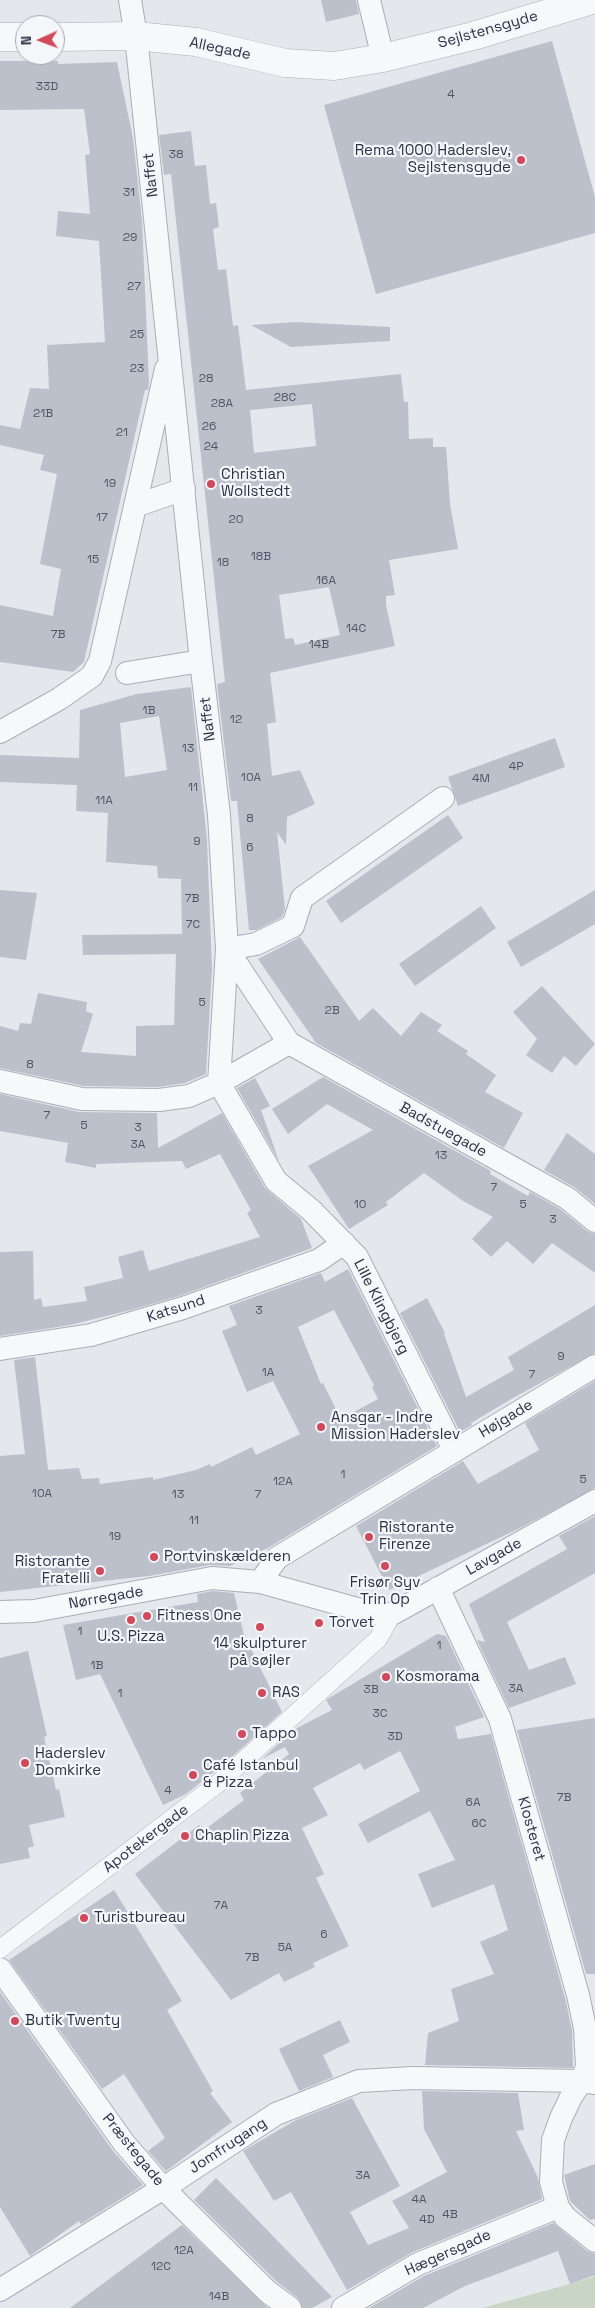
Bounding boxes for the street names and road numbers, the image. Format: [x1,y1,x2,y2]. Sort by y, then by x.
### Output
street label: Sejlstensgyde [436,7,540,53]
street label: Allegade [188,34,252,64]
street label: Naffet [140,152,162,198]
street label: Naffet [196,696,220,742]
street label: Badstuegade [396,1099,490,1161]
street label: Lille Klingbjerg [349,1256,413,1358]
street label: Katsund [145,1291,207,1327]
street label: Højgade [476,1396,536,1442]
street label: Lavgade [463,1534,525,1580]
street label: Nørregade [67,1583,145,1613]
street label: Klosteret [513,1795,549,1863]
street label: Apotekergade [100,1801,192,1877]
street label: Præstegade [98,2110,168,2190]
street label: Jomfrugang [186,2114,270,2178]
street label: Hægersgade [402,2226,494,2280]

